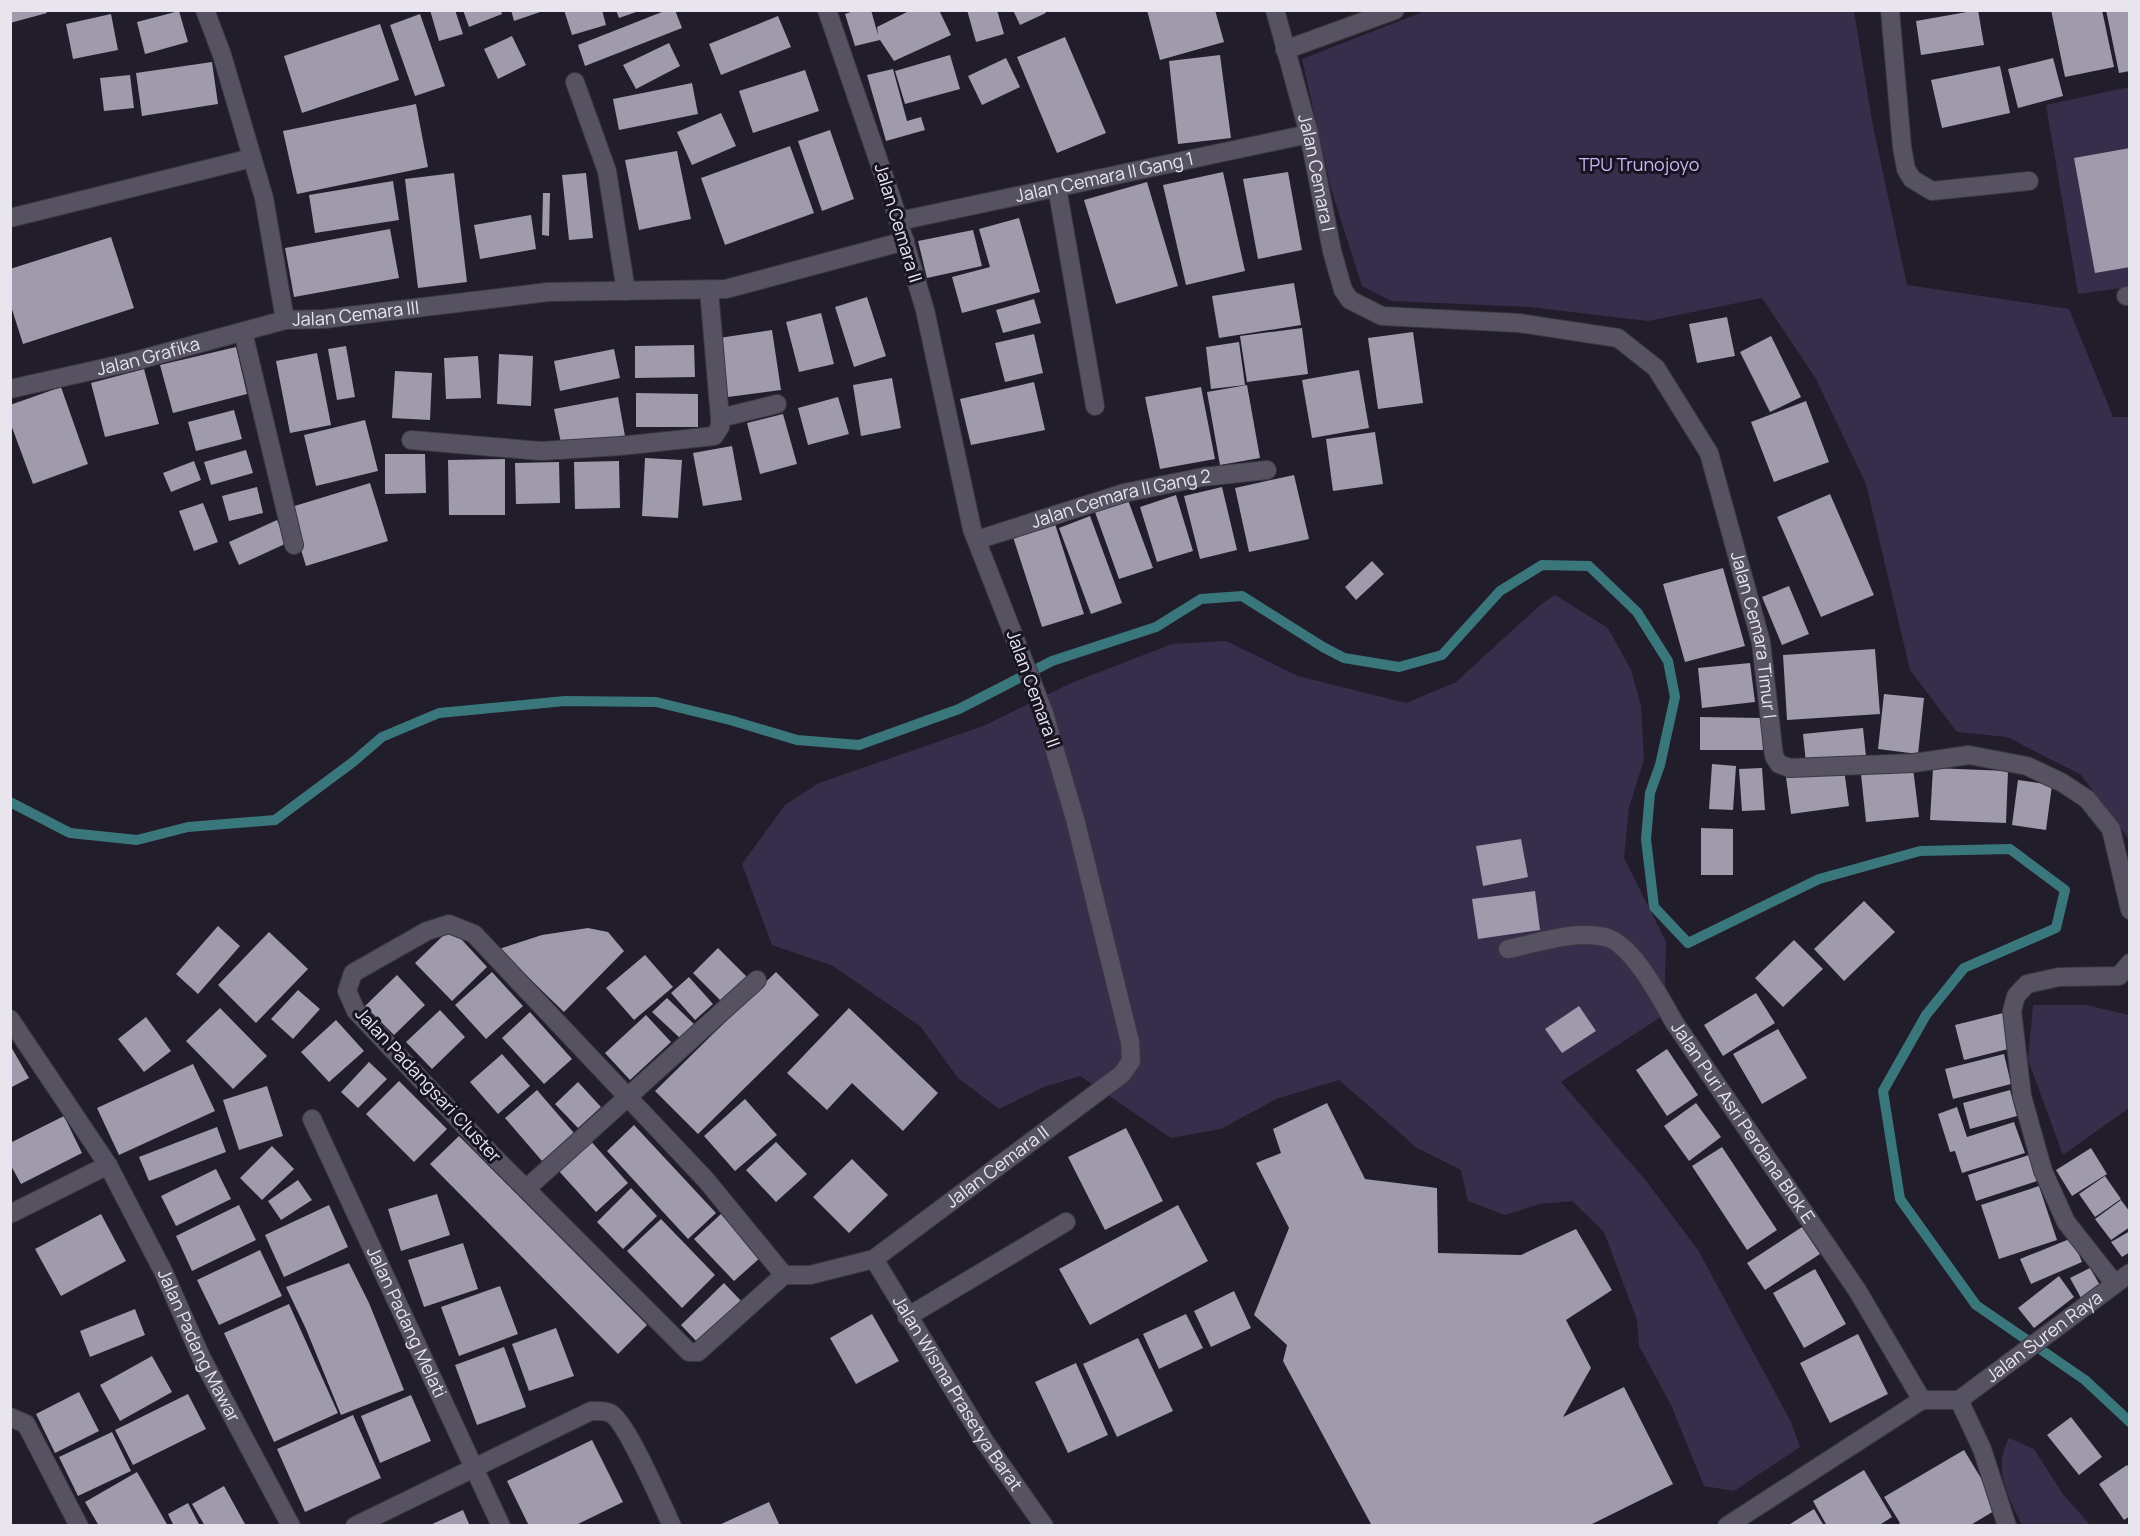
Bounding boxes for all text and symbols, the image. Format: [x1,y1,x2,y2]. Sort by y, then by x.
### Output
street label: Jalan Cemara I [1293,111,1341,233]
street label: Jalan Cemara II Gang 1 [1013,146,1196,207]
park label: TPU Trunojoyo [1579,152,1699,176]
street label: Jalan Cemara II [869,160,928,285]
street label: Jalan Cemara III [292,295,420,331]
street label: Jalan Grafika [94,331,202,380]
street label: Jalan Cemara II Gang 2 [1028,463,1212,533]
street label: Jalan Cemara Timur I [1726,549,1783,720]
street label: Jalan Cemara II [1002,627,1066,751]
street label: Jalan Padangsari Cluster [350,1001,507,1168]
street label: Jalan Puri Asri Perdana Blok E [1666,1016,1821,1228]
street label: Jalan Cemara II [940,1120,1053,1213]
street label: Jalan Padang Melati [362,1242,453,1401]
street label: Jalan Padang Mawar [153,1265,247,1427]
street label: Jalan Suren Raya [1980,1285,2107,1387]
street label: Jalan Wisma Prasetya Barat [888,1290,1029,1495]

